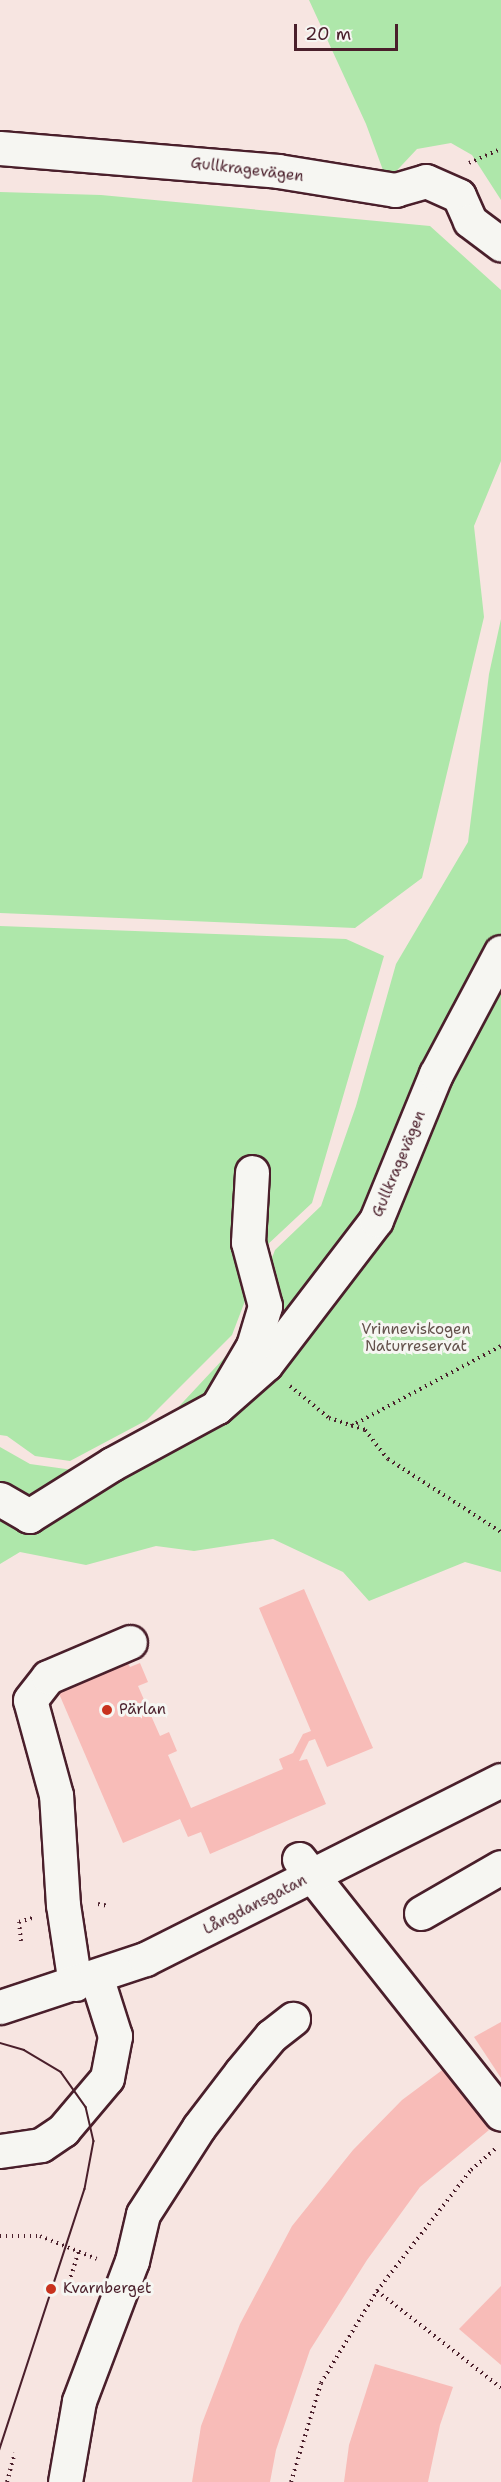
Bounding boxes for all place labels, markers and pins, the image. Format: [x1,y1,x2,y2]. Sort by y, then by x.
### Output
place label: Pärlan [119,1701,166,1719]
marker: Pärlan [100,1703,114,1717]
place label: Kvarnberget [63,2280,152,2298]
marker: Kvarnberget [44,2282,58,2296]

